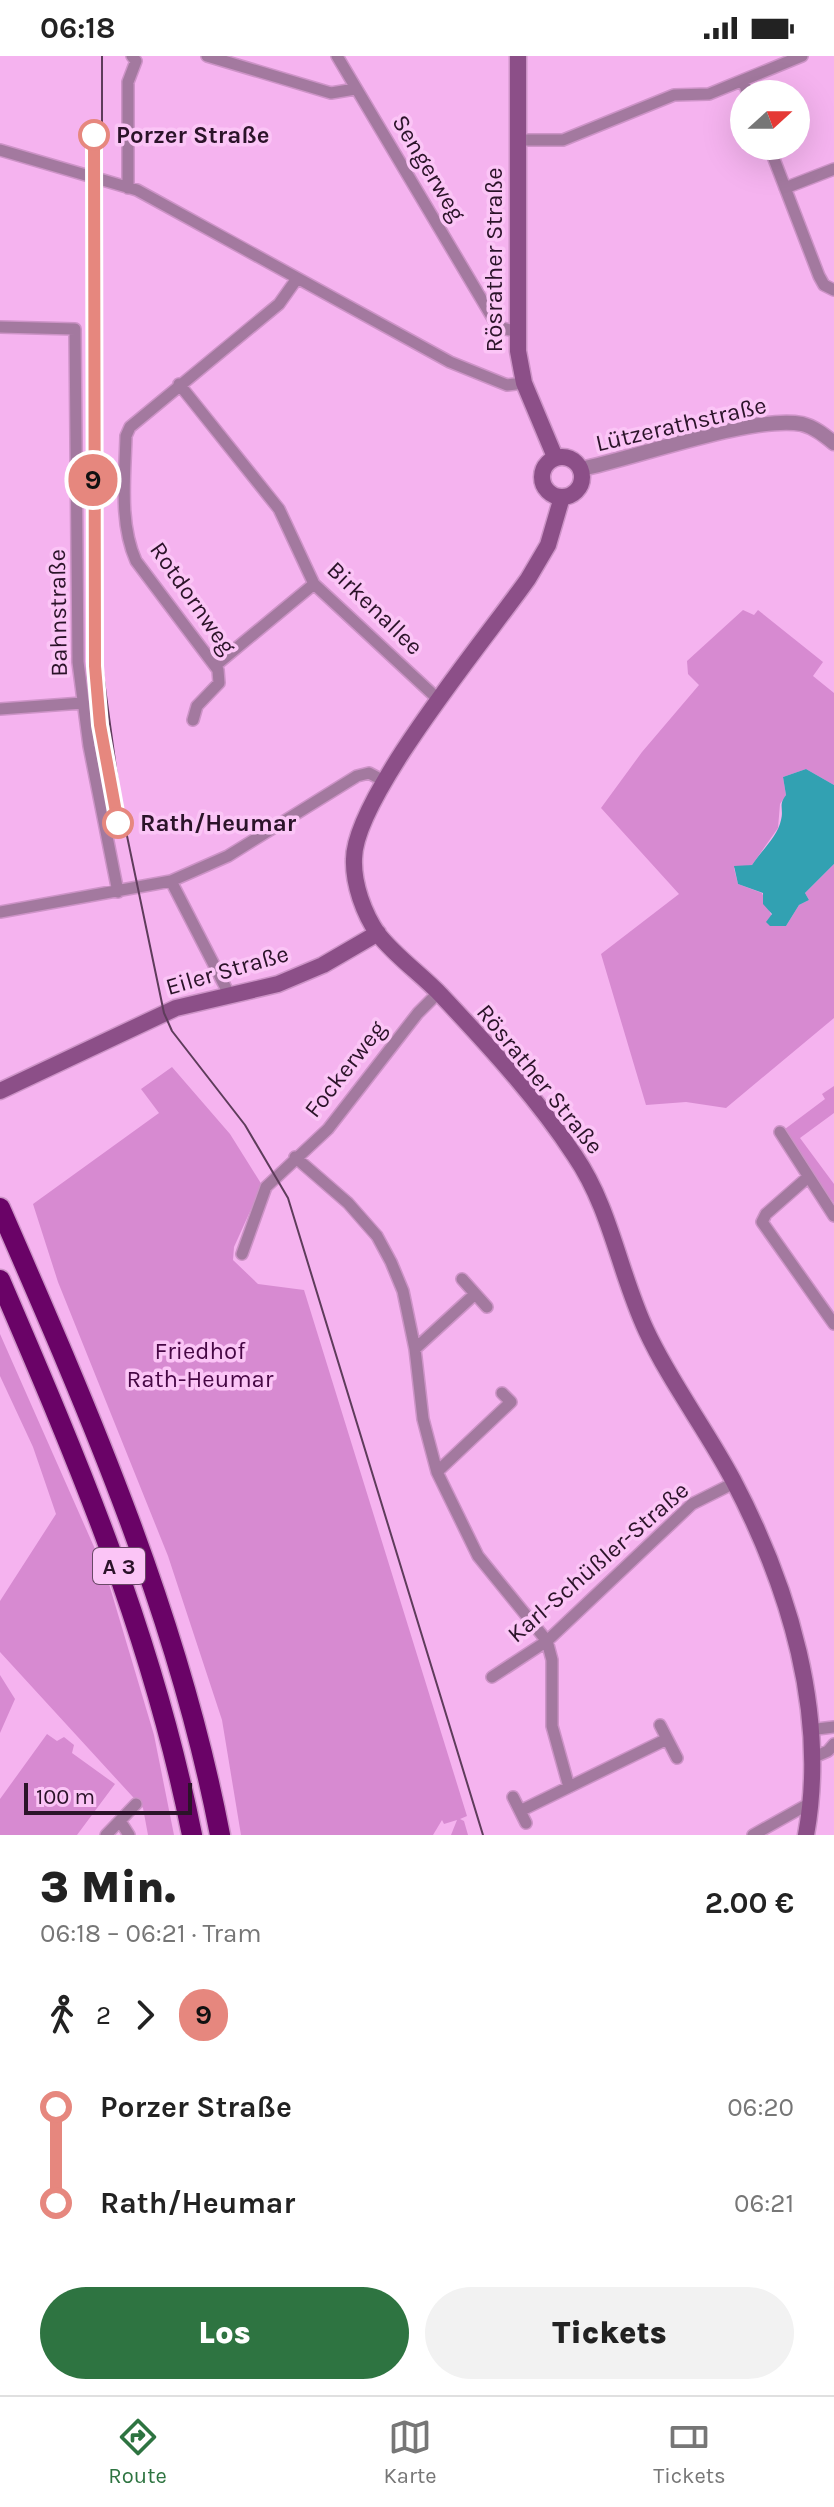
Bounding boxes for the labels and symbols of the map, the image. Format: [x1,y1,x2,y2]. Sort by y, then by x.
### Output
north arrow [730,80,810,160]
street label: Sengerweg [386,110,472,227]
marker: Porzer Straße [79,120,109,150]
place label: Porzer Straße [116,121,270,149]
street label: Rösrather Straße [480,168,508,353]
street label: Lützerathstraße [593,391,769,457]
line badge: 9 [67,454,119,506]
street label: Rotdornweg [144,536,242,660]
street label: Bahnstraße [43,549,73,677]
street label: Birkenallee [321,555,429,661]
marker: Rath/Heumar [103,808,133,838]
place label: Rath/Heumar [140,809,297,837]
street label: Eiler Straße [162,939,292,1001]
street label: Rösrather Straße [471,998,609,1160]
street label: Fockerweg [299,1015,392,1123]
park label: Friedhof Rath-Heumar [126,1337,274,1393]
street label: Karl-Schüßler-Straße [502,1476,694,1648]
road number: A 3 [93,1548,145,1584]
scale bar [24,1779,192,1815]

